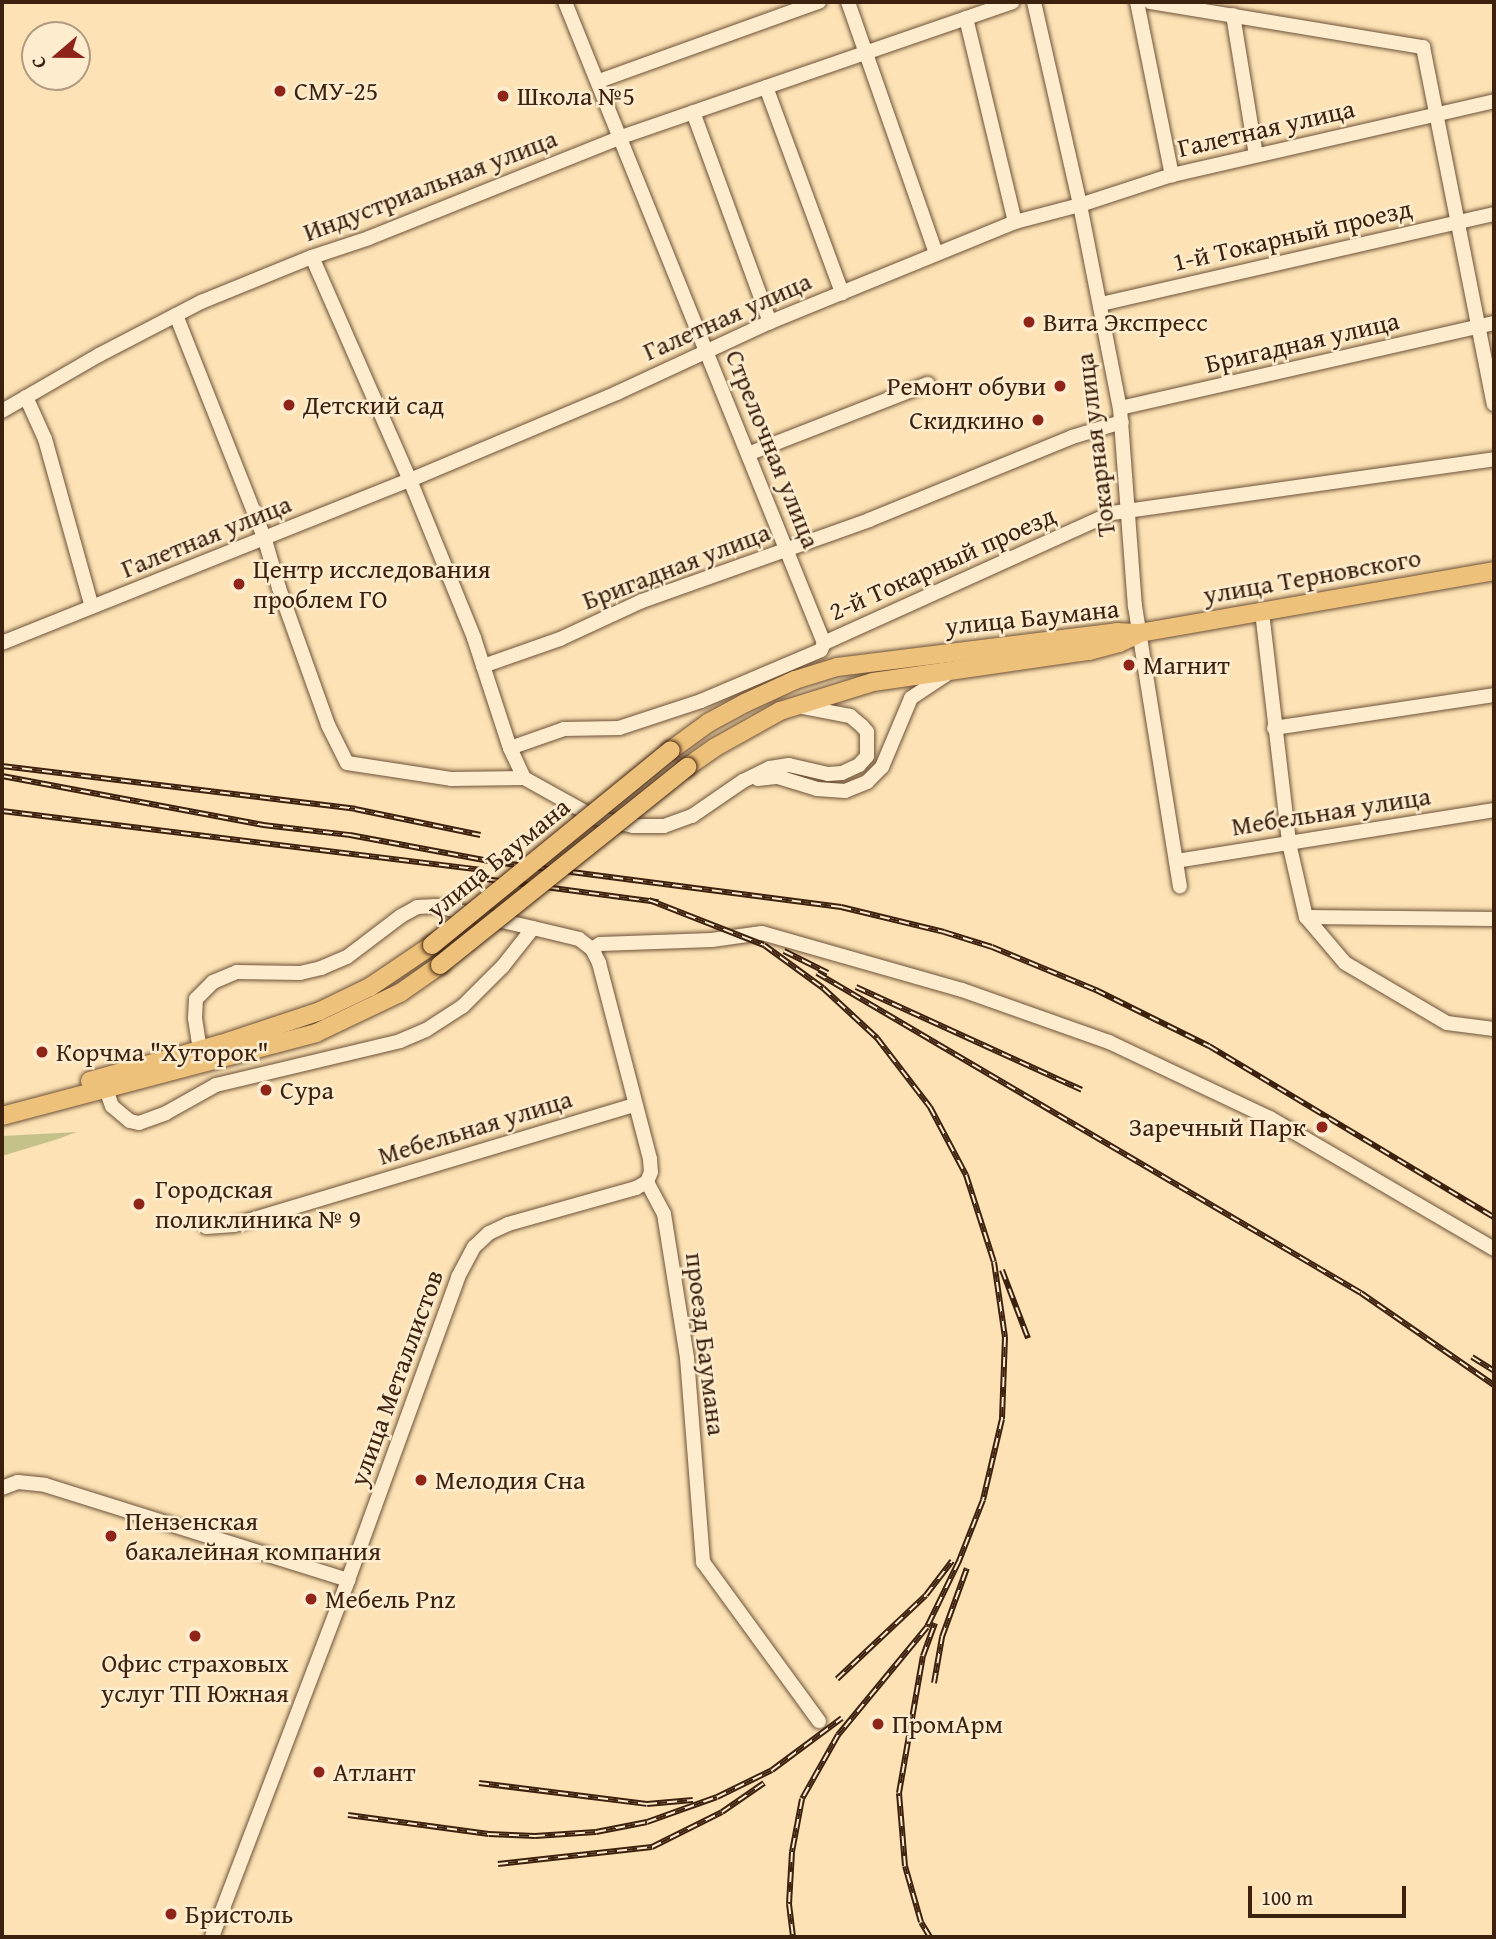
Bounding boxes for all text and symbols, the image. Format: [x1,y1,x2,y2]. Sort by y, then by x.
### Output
north arrow [21,21,91,91]
text: С [23,53,53,72]
place label: СМУ-25 [294,75,378,107]
place label: Школа №5 [517,80,635,112]
marker: СМУ-25 [272,83,288,99]
marker: Школа №5 [495,88,511,104]
street label: Галетная улица [1175,92,1357,164]
street label: Индустриальная улица [299,122,561,248]
street label: 1-й Токарный проезд [1169,192,1415,278]
street label: Галетная улица [638,265,816,367]
street label: Бригадная улица [1202,305,1402,379]
place label: Вита Экспресс [1043,306,1208,338]
marker: Вита Экспресс [1021,314,1037,330]
street label: Стрелочная улица [719,345,827,553]
street label: Токарная улица [1068,352,1122,538]
place label: Ремонт обуви [887,370,1046,402]
marker: Ремонт обуви [1052,378,1068,394]
place label: Детский сад [303,389,444,421]
marker: Детский сад [281,397,297,413]
place label: Скидкино [909,404,1024,436]
marker: Скидкино [1030,412,1046,428]
street label: Галетная улица [116,488,296,584]
street label: 2-й Токарный проезд [824,499,1060,627]
street label: Бригадная улица [578,516,774,616]
street label: улица Терновского [1201,542,1423,610]
place label: Центр исследования проблем ГО [253,553,491,614]
marker: Центр исследования проблем ГО [231,576,247,592]
street label: улица Баумана [944,592,1120,642]
place label: Магнит [1143,649,1230,681]
marker: Магнит [1121,657,1137,673]
street label: Мебельная улица [1229,780,1433,842]
street label: улица Баумана [420,791,576,925]
place label: Корчма "Хуторок" [56,1036,269,1068]
marker: Корчма "Хуторок" [34,1044,50,1060]
place label: Сура [280,1074,334,1106]
marker: Сура [258,1082,274,1098]
street label: Мебельная улица [374,1083,576,1171]
place label: Заречный Парк [1129,1111,1306,1143]
marker: Заречный Парк [1312,1117,1332,1137]
place label: Городская поликлиника № 9 [155,1173,361,1234]
marker: Городская поликлиника № 9 [129,1194,149,1214]
street label: проезд Баумана [679,1251,733,1437]
street label: улица Металлистов [342,1266,450,1490]
place label: Мелодия Сна [435,1464,585,1496]
marker: Мелодия Сна [413,1472,429,1488]
place label: Пензенская бакалейная компания [125,1505,381,1566]
marker: Пензенская бакалейная компания [103,1528,119,1544]
place label: Мебель Pnz [325,1583,455,1615]
marker: Мебель Pnz [303,1591,319,1607]
marker: Офис страховых услуг ТП Южная [187,1628,203,1644]
place label: Офис страховых услуг ТП Южная [101,1647,289,1708]
place label: ПромАрм [892,1708,1003,1740]
marker: ПромАрм [870,1716,886,1732]
place label: Атлант [333,1756,416,1788]
marker: Атлант [311,1764,327,1780]
scale bar [1251,1872,1408,1916]
text: 100 m [1261,1882,1313,1913]
place label: Бристоль [185,1898,293,1930]
marker: Бристоль [163,1906,179,1922]

